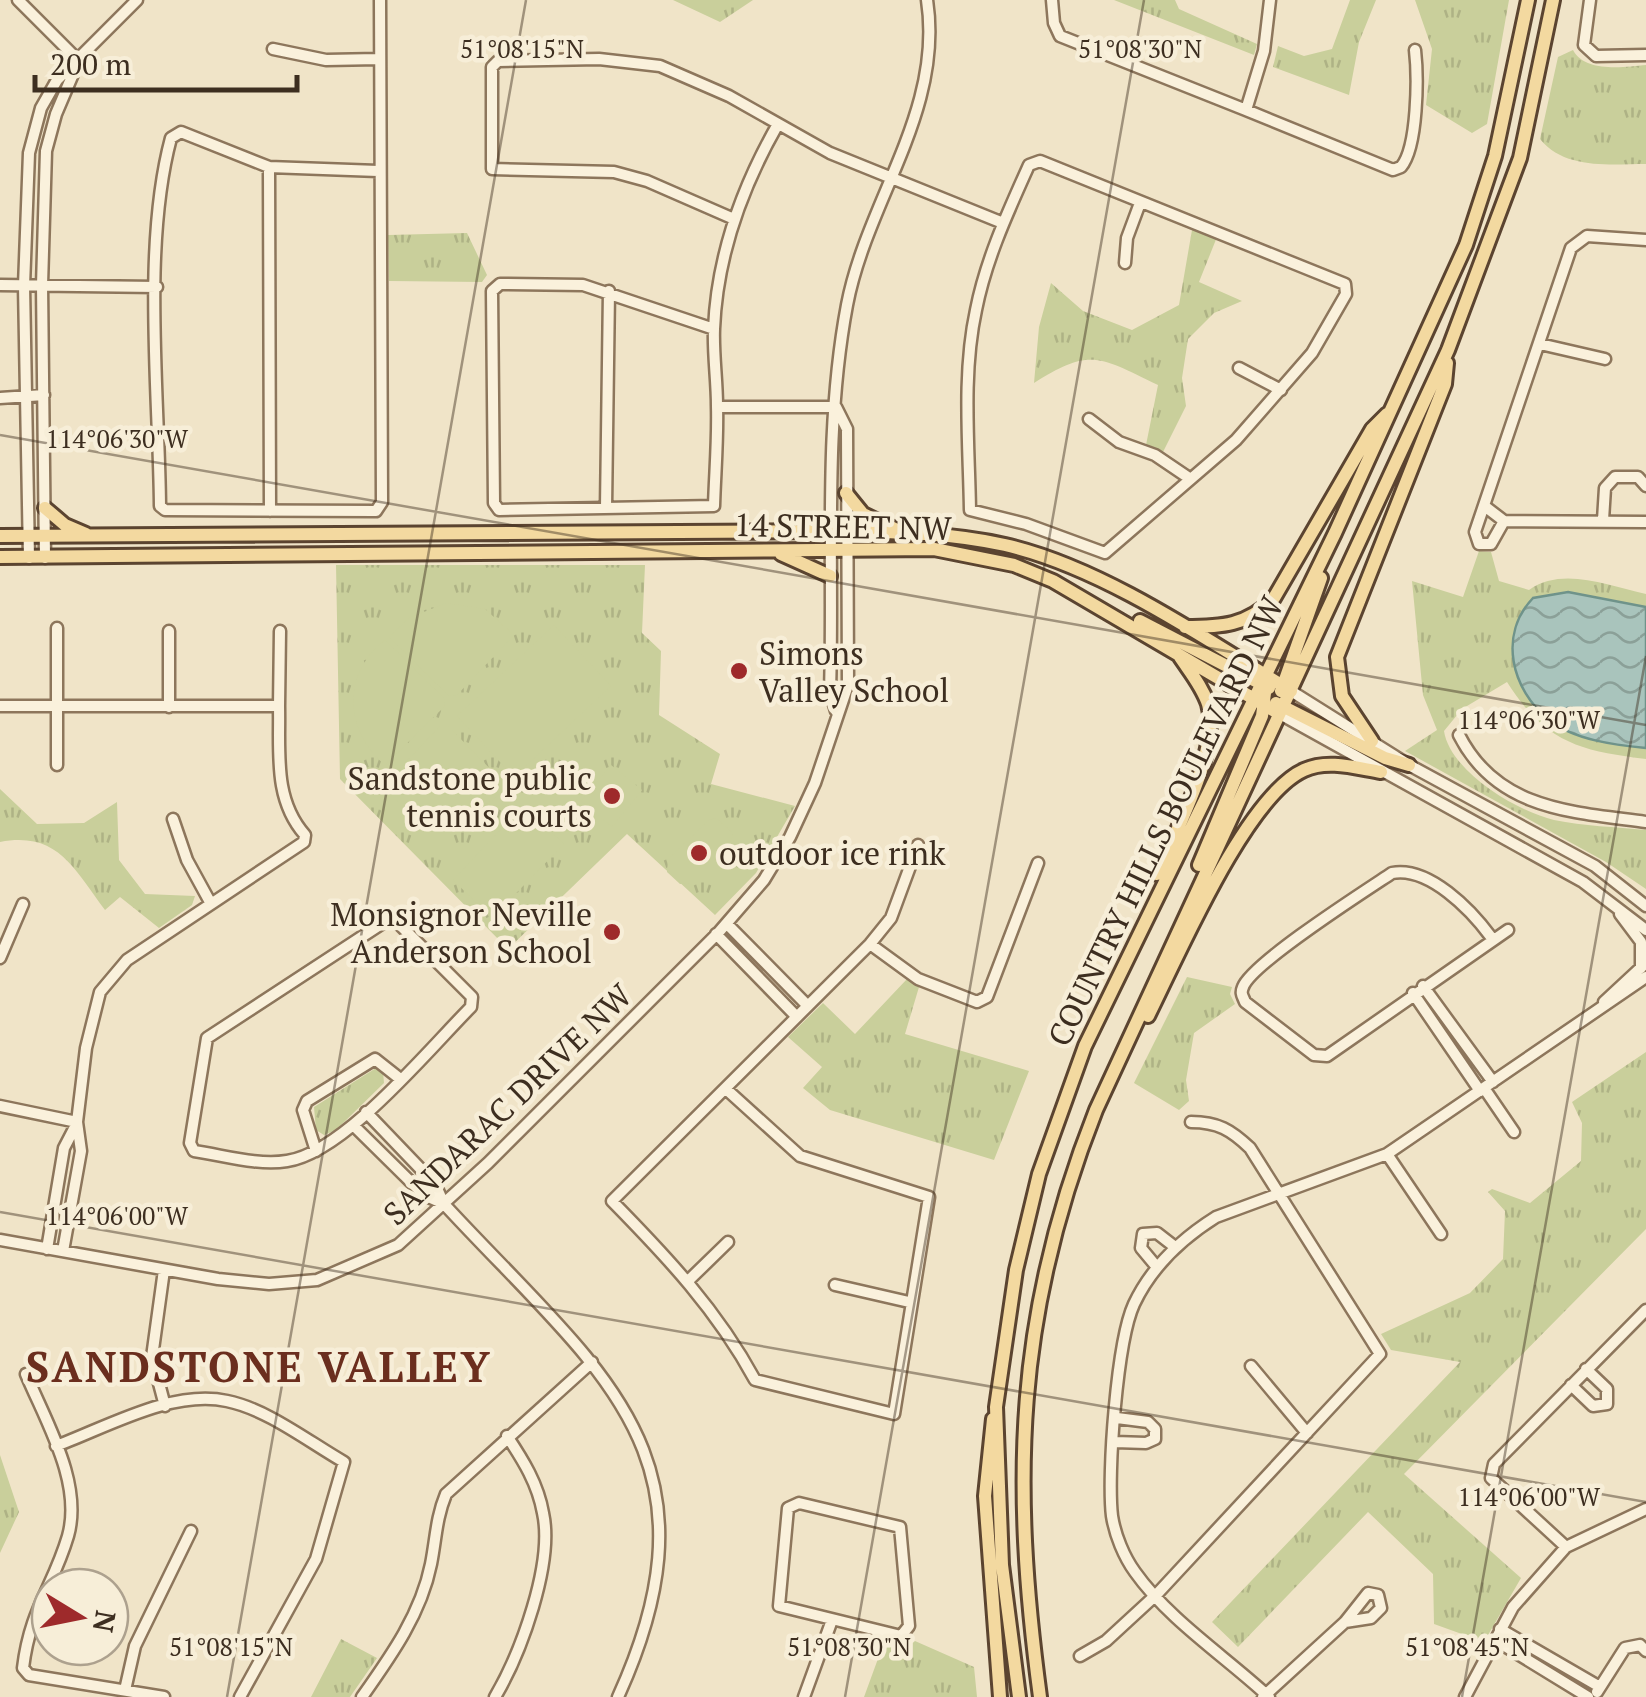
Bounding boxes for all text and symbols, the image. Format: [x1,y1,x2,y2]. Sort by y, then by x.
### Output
scale bar [35,30,298,92]
text: 51°08'15"N [460,32,584,65]
text: 51°08'30"N [1078,32,1202,65]
text: 200 m [50,44,131,84]
text: 114°06'30"W [46,422,189,455]
street label: 14 STREET NW [734,503,952,549]
street label: COUNTRY HILLS BOULEVARD NW [1038,589,1292,1053]
place label: Simons Valley School [759,632,949,711]
marker: Simons Valley School [728,660,750,682]
text: 114°06'30"W [1458,703,1601,736]
place label: Sandstone public tennis courts [348,757,592,836]
marker: Sandstone public tennis courts [601,785,623,807]
place label: outdoor ice rink [719,832,946,874]
marker: outdoor ice rink [688,842,710,864]
place label: Monsignor Neville Anderson School [330,893,592,972]
marker: Monsignor Neville Anderson School [601,921,623,943]
street label: SANDARAC DRIVE NW [374,974,640,1234]
text: 114°06'00"W [46,1199,189,1232]
district label: SANDSTONE VALLEY [26,1338,492,1394]
text: 114°06'00"W [1458,1480,1601,1513]
north arrow [30,1567,130,1667]
text: N [85,1608,125,1635]
text: 51°08'15"N [169,1630,293,1663]
text: 51°08'30"N [787,1630,911,1663]
text: 51°08'45"N [1405,1630,1529,1663]

